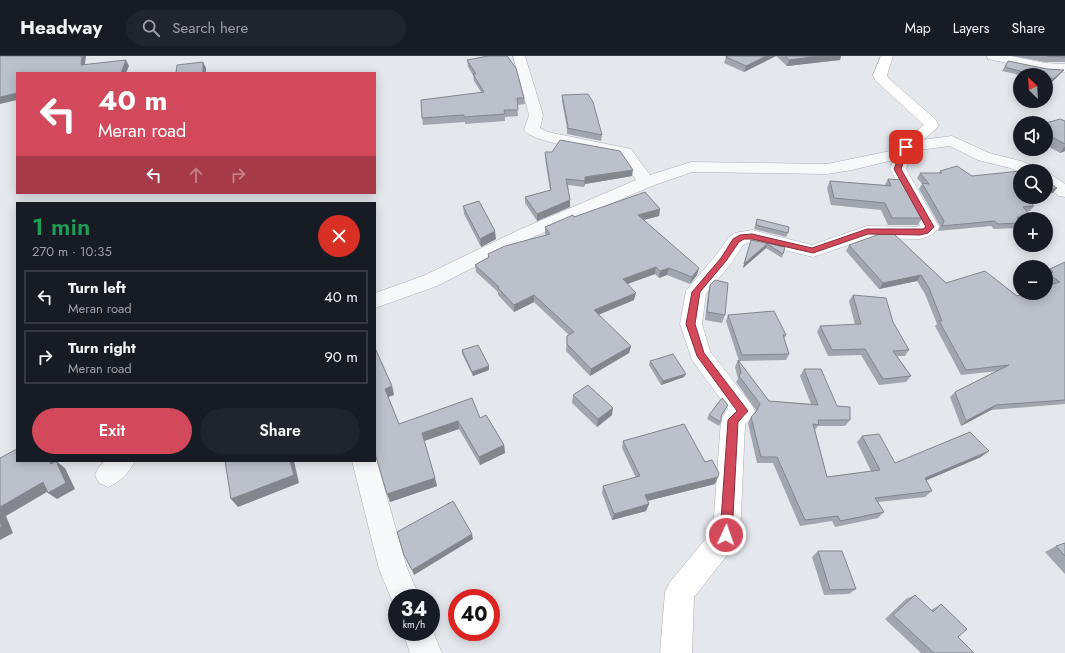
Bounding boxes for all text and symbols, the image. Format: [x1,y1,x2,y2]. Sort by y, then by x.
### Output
search box [126,10,406,46]
text: Headway [20,14,102,41]
icon: search [140,17,162,39]
text: Search here [172,17,248,39]
text: Map [905,18,931,38]
text: Layers [953,18,989,38]
text: Share [1011,18,1045,38]
north arrow [1013,68,1053,108]
map controls [1013,68,1053,300]
text: 40 m [98,80,167,121]
icon: left [32,88,84,140]
button: sound [1013,116,1053,156]
text: Meran road [98,118,186,144]
pin [889,130,923,164]
icon: arrive [895,136,917,158]
icon: left [143,164,165,186]
icon: ahead [185,164,207,186]
icon: right [227,164,249,186]
button: search [1013,164,1053,204]
text: 1 min [32,209,90,244]
button: + [1013,212,1053,252]
button: close [318,215,360,257]
text: 270 m · 10:35 [32,242,112,261]
button: − [1013,260,1053,300]
text: Turn left [68,277,126,299]
icon: left [34,286,56,308]
text: 40 m [324,286,358,308]
text: Meran road [68,299,132,318]
text: Turn right [68,337,136,359]
icon: right [34,346,56,368]
text: 90 m [324,346,358,368]
text: Meran road [68,359,132,378]
button: Exit [32,408,192,454]
button: Share [200,408,360,454]
position arrow [705,514,747,556]
speed limit sign: 40 [448,589,500,641]
text: 34 [401,595,427,624]
text: km/h [403,617,425,632]

